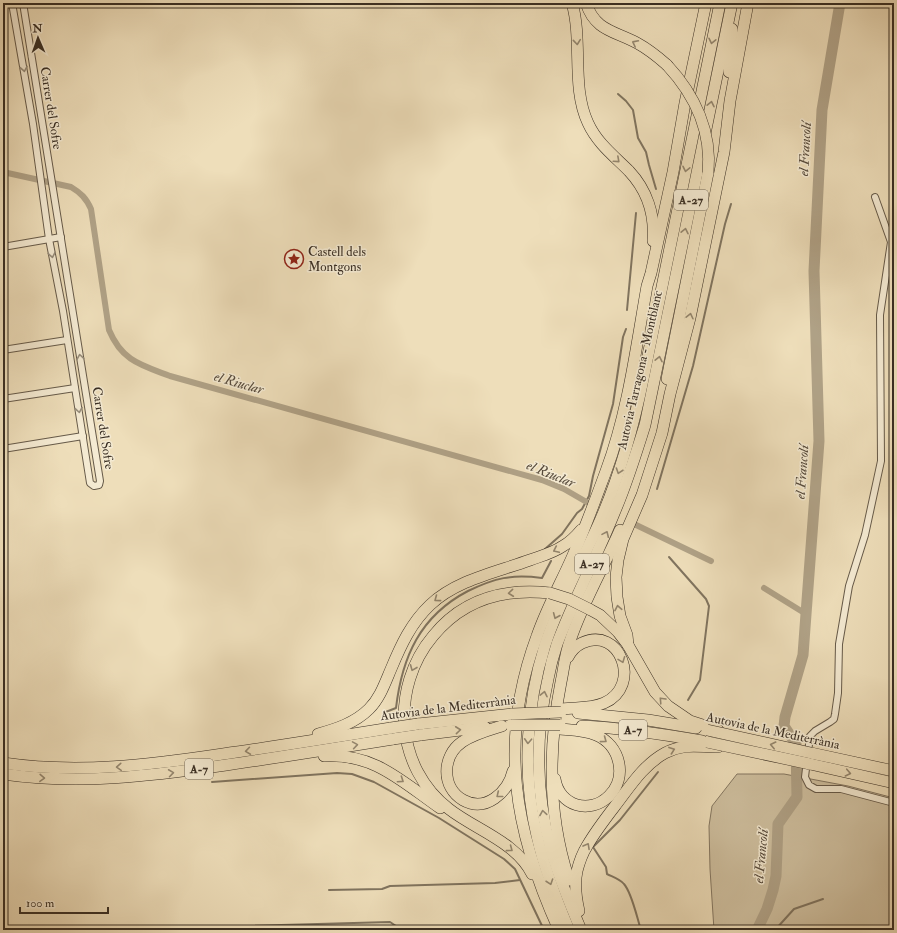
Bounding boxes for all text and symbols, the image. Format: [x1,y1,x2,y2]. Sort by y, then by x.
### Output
north arrow [18,18,58,58]
text: N [32,22,44,35]
one-way arrow [709,38,717,44]
one-way arrow [573,39,582,45]
one-way arrow [632,40,640,47]
one-way arrow [19,66,27,72]
street label: Carrer del Sofre [37,66,66,151]
one-way arrow [706,101,714,107]
water label: el Francolí [795,119,815,177]
one-way arrow [612,155,620,163]
one-way arrow [683,165,691,172]
road number: A-27 [674,190,708,210]
one-way arrow [680,228,689,234]
place label: Castell dels Montgons [308,244,366,275]
place icon: Castell dels Montgons [283,248,305,270]
one-way arrow [48,251,56,258]
street label: Autovia Tarragona - Montblanc [614,289,666,452]
one-way arrow [686,313,694,319]
one-way arrow [76,353,85,360]
one-way arrow [654,355,663,362]
water label: el Riuclar [212,368,266,398]
street label: Carrer del Sofre [89,386,118,471]
one-way arrow [74,407,83,413]
water label: el Francolí [792,442,813,500]
water label: el Riuclar [524,457,578,492]
one-way arrow [615,468,624,475]
one-way arrow [601,530,609,538]
one-way arrow [553,545,561,553]
road number: A-27 [575,554,609,574]
one-way arrow [508,588,514,597]
one-way arrow [434,595,441,602]
one-way arrow [615,604,623,611]
one-way arrow [553,612,561,620]
one-way arrow [617,657,625,664]
one-way arrow [409,665,417,672]
one-way arrow [540,691,548,697]
street label: Autovia de la Mediterrània [378,692,517,724]
one-way arrow [659,697,667,705]
street label: Autovia de la Mediterrània [704,709,842,753]
road number: A-7 [619,720,647,740]
one-way arrow [455,726,461,735]
one-way arrow [600,735,607,742]
one-way arrow [524,738,533,744]
one-way arrow [352,741,358,750]
one-way arrow [770,741,777,749]
one-way arrow [245,746,251,755]
one-way arrow [669,747,676,755]
road number: A-7 [185,759,213,779]
one-way arrow [116,763,122,772]
one-way arrow [845,768,851,776]
one-way arrow [168,769,174,778]
one-way arrow [39,774,45,783]
one-way arrow [396,775,403,782]
one-way arrow [497,790,504,797]
one-way arrow [540,810,548,816]
water label: el Francolí [750,826,772,884]
one-way arrow [583,843,590,850]
one-way arrow [505,844,512,851]
one-way arrow [546,879,554,886]
scale bar [20,889,108,915]
text: 100 m [26,896,55,911]

